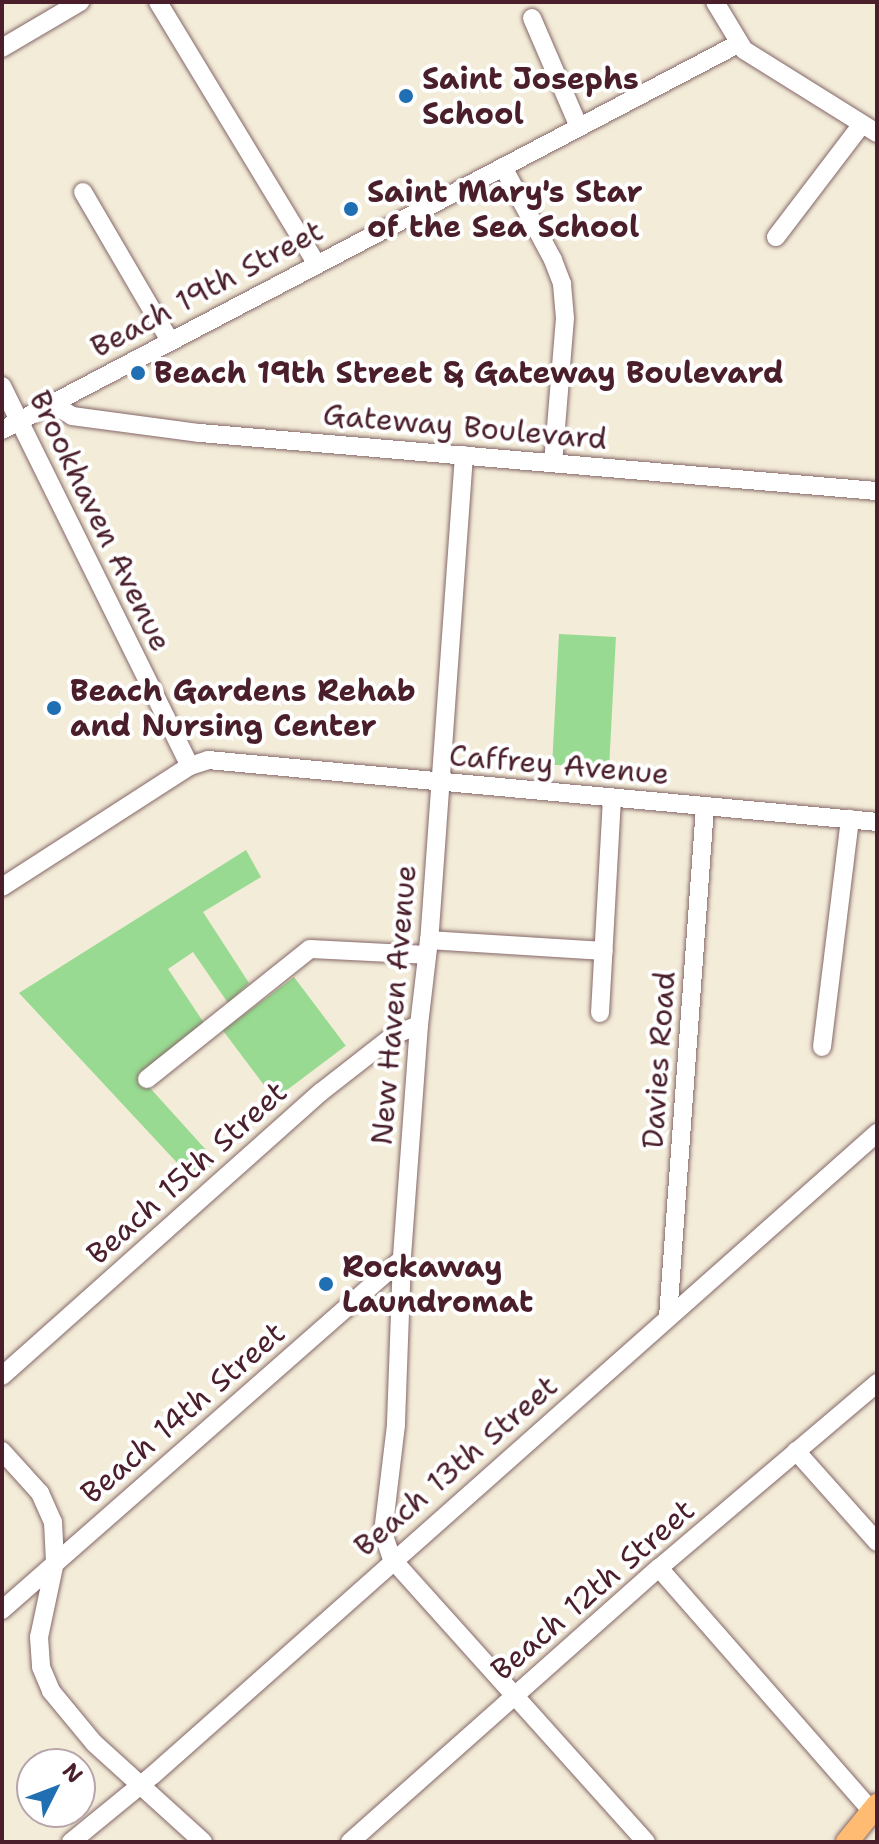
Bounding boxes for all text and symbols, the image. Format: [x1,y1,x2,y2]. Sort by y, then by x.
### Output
place label: Saint Josephs School [422,61,639,132]
marker: Saint Josephs School [397,87,415,105]
place label: Saint Mary's Star of the Sea School [367,174,643,244]
marker: Saint Mary's Star of the Sea School [342,200,360,218]
street label: Beach 19th Street [85,213,329,365]
place label: Beach 19th Street & Gateway Boulevard [154,355,784,391]
marker: Beach 19th Street & Gateway Boulevard [129,364,147,382]
street label: Brookhaven Avenue [21,385,179,657]
street label: Gateway Boulevard [321,397,609,457]
place label: Beach Gardens Rehab and Nursing Center [70,673,416,744]
marker: Beach Gardens Rehab and Nursing Center [45,699,63,717]
street label: Caffrey Avenue [448,737,670,793]
street label: New Haven Avenue [364,863,424,1147]
street label: Davies Road [635,970,683,1150]
street label: Beach 15th Street [80,1074,294,1272]
place label: Rockaway Laundromat [342,1249,533,1320]
marker: Rockaway Laundromat [317,1275,335,1293]
street label: Beach 14th Street [74,1315,292,1511]
street label: Beach 13th Street [347,1368,565,1564]
street label: Beach 12th Street [484,1492,702,1688]
north arrow [16,1748,96,1828]
text: N [56,1757,89,1789]

